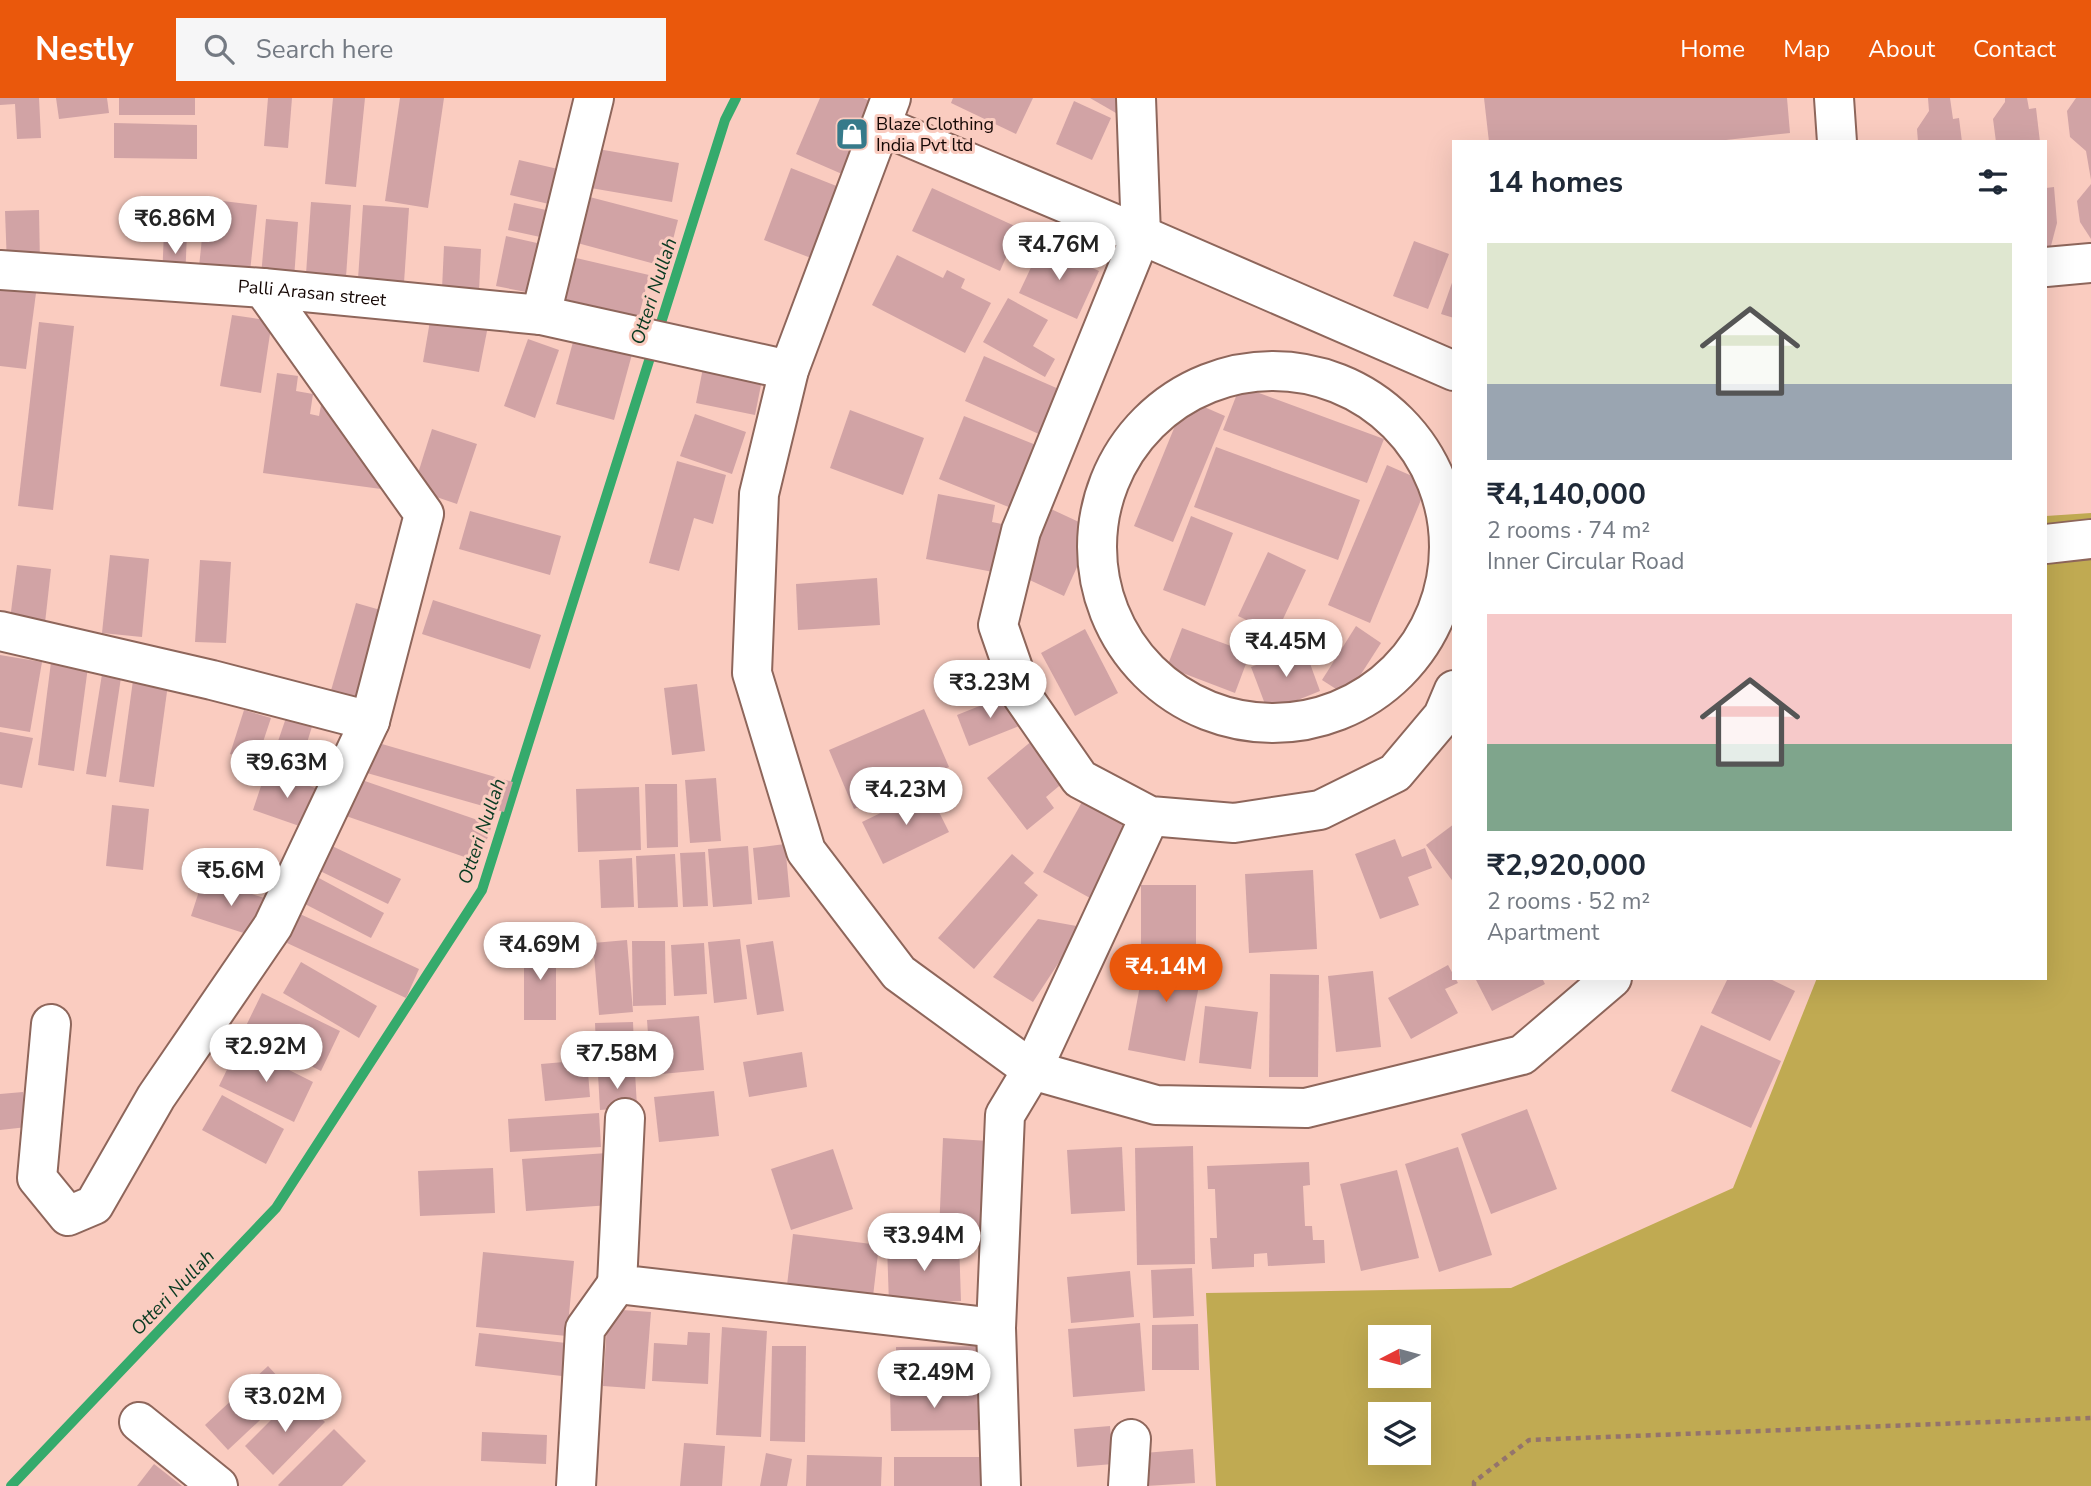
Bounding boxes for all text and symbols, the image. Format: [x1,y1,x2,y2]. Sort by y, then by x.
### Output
search box [176,18,666,81]
text: Nestly [35,27,134,72]
icon: search [200,30,238,68]
text: Search here [256,32,393,67]
text: Home [1680,33,1745,65]
text: Map [1783,33,1830,65]
text: About [1868,33,1935,65]
text: Contact [1973,33,2056,65]
place label: Blaze Clothing India Pvt ltd [876,112,994,157]
shop icon: Blaze Clothing India Pvt ltd [833,115,871,153]
text: 14 homes [1487,162,1623,203]
icon: filters [1974,163,2012,201]
pin: ₹6.86M [118,197,232,256]
text: ₹6.86M [135,203,215,234]
pin: ₹4.76M [1002,222,1116,282]
text: ₹4.76M [1019,229,1099,260]
water label: Otteri Nullah [625,235,683,348]
street label: Palli Arasan street [237,274,388,312]
icon: home [1687,288,1813,414]
text: ₹4,140,000 [1487,474,1646,515]
text: 2 rooms · 74 m² [1487,515,1650,546]
text: Inner Circular Road [1487,546,1685,577]
pin: ₹4.45M [1229,620,1343,679]
text: ₹4.45M [1246,626,1326,657]
icon: home [1687,659,1813,785]
pin: ₹3.23M [933,660,1047,720]
text: ₹3.23M [950,667,1030,698]
pin: ₹9.63M [230,740,344,800]
text: ₹9.63M [247,747,327,778]
pin: ₹4.23M [849,768,963,827]
text: ₹4.23M [866,774,946,805]
water label: Otteri Nullah [452,775,512,888]
text: ₹2,920,000 [1487,845,1646,886]
pin: ₹5.6M [182,848,280,908]
text: ₹5.6M [197,855,265,886]
text: 2 rooms · 52 m² [1487,886,1650,917]
text: Apartment [1487,917,1599,948]
pin: ₹4.69M [483,922,597,982]
text: ₹4.69M [500,929,580,960]
pin: ₹4.14M [1109,944,1223,1004]
text: ₹4.14M [1126,951,1206,982]
pin: ₹2.92M [209,1024,323,1084]
text: ₹2.92M [226,1031,306,1062]
pin: ₹7.58M [560,1032,674,1091]
text: ₹7.58M [577,1038,657,1069]
pin: ₹3.94M [867,1214,981,1273]
text: ₹3.94M [884,1220,964,1251]
water label: Otteri Nullah [125,1244,220,1341]
north arrow [1368,1325,1432,1388]
map controls [1368,1325,1431,1465]
pin: ₹2.49M [877,1350,991,1410]
text: ₹2.49M [894,1357,974,1388]
pin: ₹3.02M [228,1374,342,1434]
text: ₹3.02M [245,1381,325,1412]
button: layers [1368,1402,1431,1465]

